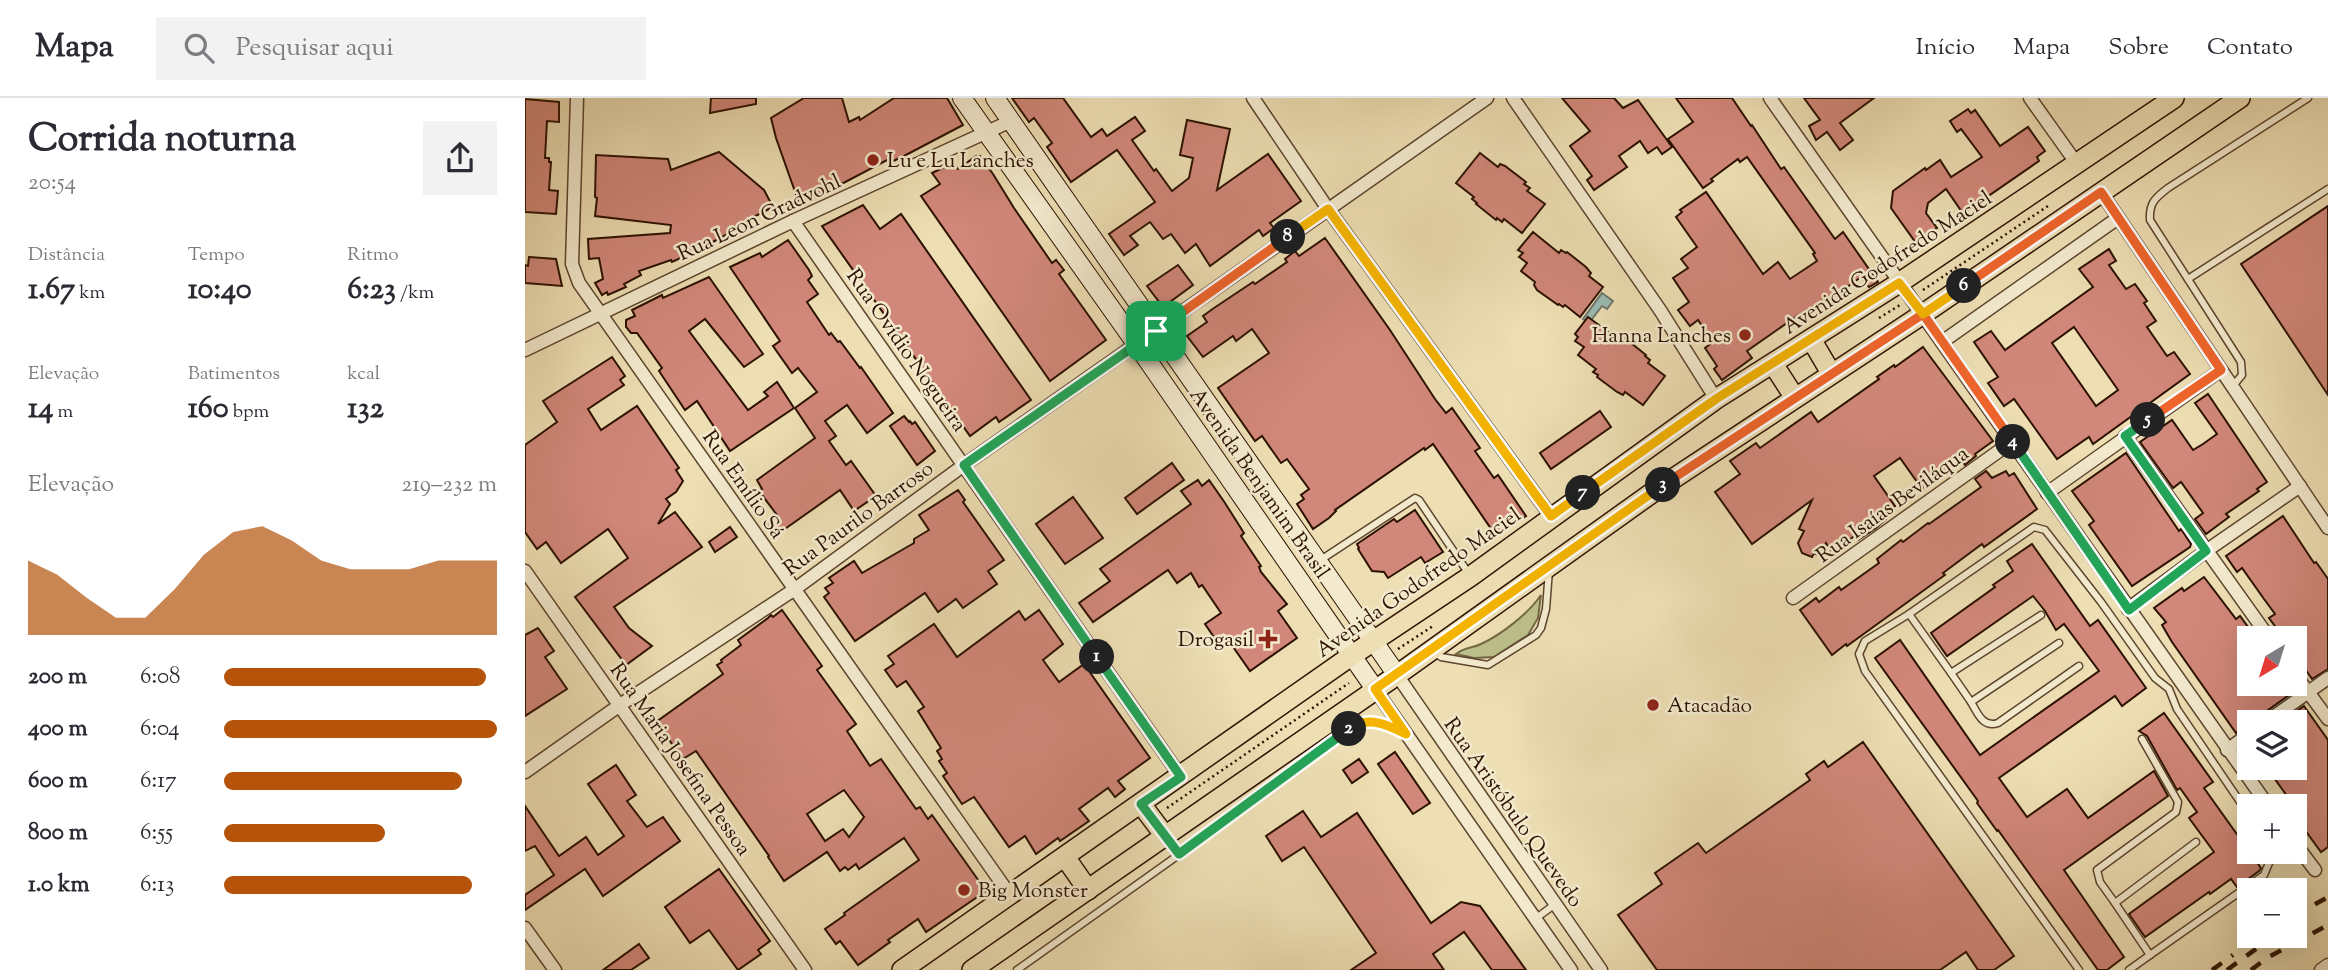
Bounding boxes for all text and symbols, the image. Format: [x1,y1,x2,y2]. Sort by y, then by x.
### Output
search box [156,17,646,80]
text: Mapa [35,24,114,72]
icon: search [180,29,218,67]
text: Pesquisar aqui [236,30,394,67]
text: Início [1916,31,1975,65]
text: Mapa [2013,31,2070,65]
text: Sobre [2108,31,2169,65]
text: Contato [2207,31,2293,65]
text: Corrida noturna [28,114,296,168]
button: share [423,121,497,195]
place label: Lu e Lu Lanches [887,147,1034,177]
marker: Lu e Lu Lanches [865,152,881,168]
text: 20:54 [28,167,76,200]
street label: Rua Leon Gradvohl [673,168,847,270]
street label: Avenida Godofredo Maciel [1777,185,1999,343]
pin: 8 [1271,220,1305,254]
text: 8 [1283,223,1292,250]
text: Distância [28,242,105,269]
text: Tempo [188,242,245,269]
text: Ritmo [347,242,399,269]
street label: Rua Ovídio Nogueira [838,264,973,439]
pin: 6 [1947,268,1981,304]
text: 1.67 [28,269,75,312]
text: 10:40 [188,269,252,312]
text: 6:23 [347,269,396,312]
text: 6 [1959,272,1968,299]
text: km [75,280,105,307]
text: /km [396,280,434,307]
pin [1126,301,1186,361]
icon: arrive [1137,312,1175,350]
place label: Hanna Lanches [1592,322,1731,352]
marker: Hanna Lanches [1737,327,1753,343]
text: Elevação [28,361,99,388]
text: Batimentos [188,361,280,388]
text: kcal [347,361,380,388]
street label: Avenida Benjamim Brasil [1181,383,1336,586]
text: 14 [28,388,53,431]
text: 160 [188,388,229,431]
text: 132 [347,388,384,431]
text: m [53,399,73,426]
text: bpm [229,399,269,426]
pin: 5 [2131,402,2165,438]
text: 5 [2144,406,2151,433]
pin: 4 [1995,424,2031,460]
street label: Rua Emílio Sá [694,425,791,546]
text: 4 [2008,428,2017,455]
street label: Rua Isaías Beviláqua [1811,440,1976,571]
street label: Rua Paurilo Barroso [778,455,940,584]
pin: 3 [1645,468,1681,502]
text: Elevação [28,469,114,502]
text: 219–232 m [401,469,497,502]
text: 3 [1659,471,1666,498]
pin: 7 [1565,476,1601,510]
text: 7 [1578,479,1587,506]
street label: Avenida Godofredo Maciel [1310,501,1528,666]
place label: Drogasil [1178,626,1254,656]
north arrow [2237,626,2307,696]
map controls [2237,626,2307,948]
marker: Drogasil [1260,631,1276,647]
pin: 1 [1079,640,1115,674]
text: 1 [1093,643,1100,670]
street label: Rua Maria Josefina Pessoa [601,658,758,863]
text: 200 m [28,661,87,694]
text: 6:08 [140,661,181,694]
place label: Atacadão [1667,692,1752,722]
marker: Atacadão [1645,697,1661,713]
button: layers [2237,710,2307,780]
pin: 2 [1331,712,1367,746]
street label: Rua Aristóbulo Quevedo [1435,712,1589,914]
text: 400 m [28,713,88,746]
text: 6:04 [140,713,180,746]
text: 2 [1344,715,1353,742]
text: 600 m [28,765,88,798]
text: 6:17 [140,765,177,798]
button: + [2237,794,2307,864]
text: 800 m [28,817,88,850]
text: 6:55 [140,817,173,850]
text: 1.0 km [28,869,90,902]
text: 6:13 [140,869,174,902]
place label: Big Monster [978,877,1088,907]
button: − [2237,878,2307,948]
marker: Big Monster [956,882,972,898]

